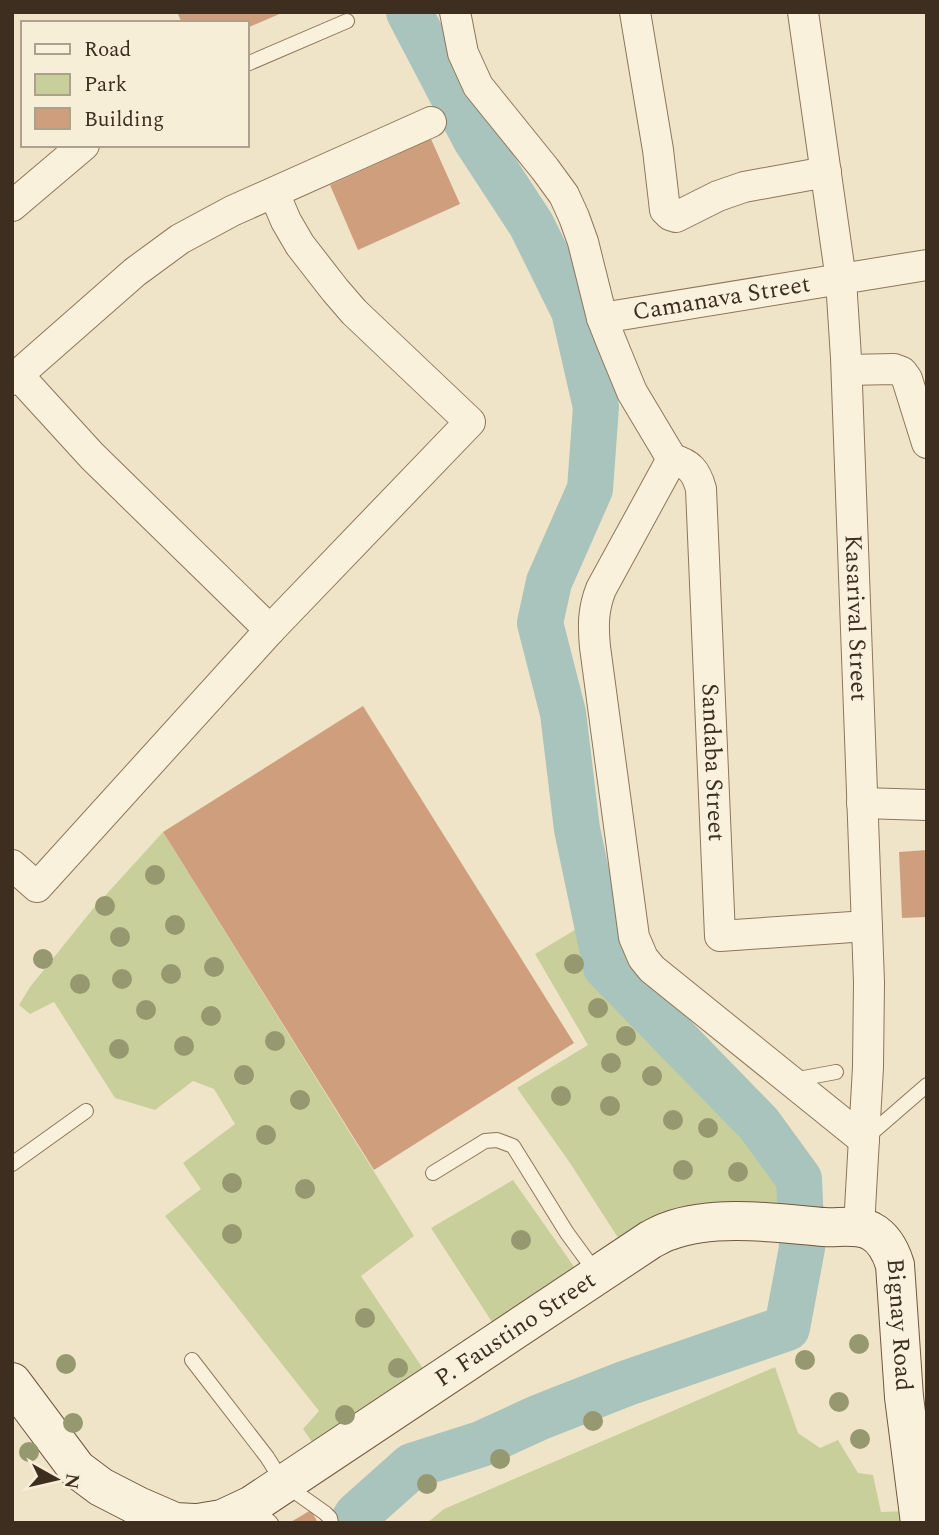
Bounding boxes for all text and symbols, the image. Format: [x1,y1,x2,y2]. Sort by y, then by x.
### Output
legend [21,21,248,147]
text: Road [84,34,131,66]
text: Park [84,69,128,101]
text: Building [84,104,164,136]
street label: Camanava Street [630,266,813,331]
street label: Kasarival Street [835,534,877,702]
street label: Sandaba Street [691,683,734,842]
street label: Bignay Road [877,1257,922,1392]
street label: P. Faustino Street [428,1263,603,1396]
north arrow [21,1444,91,1514]
text: N [56,1471,87,1491]

